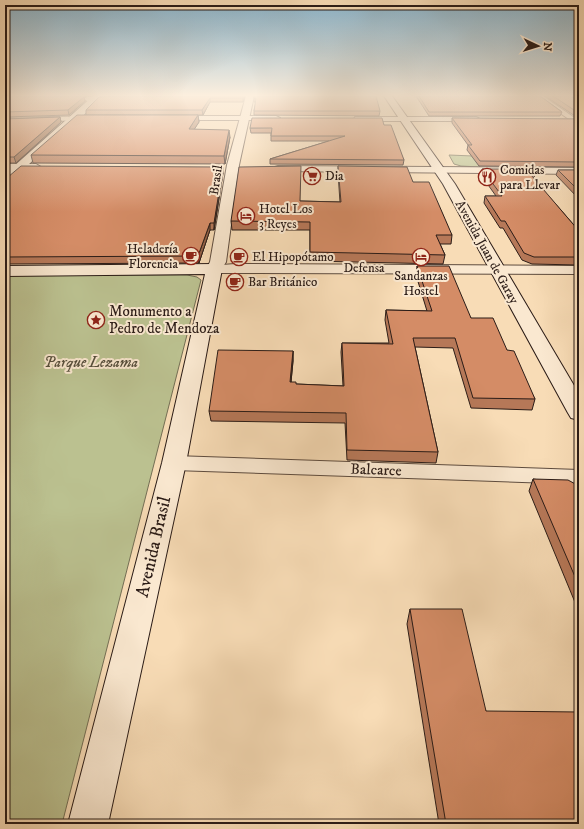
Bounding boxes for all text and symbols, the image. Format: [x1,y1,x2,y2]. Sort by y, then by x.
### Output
north arrow [518,26,558,66]
text: N [540,42,554,52]
place label: Comidas para Llevar [499,162,560,193]
street label: Brasil [206,164,226,196]
supermarket icon: Dia [302,166,322,186]
restaurant icon: Comidas para Llevar [477,167,497,187]
place label: Dia [325,168,344,184]
street label: Avenida Juan de Garay [452,197,523,307]
place label: Hotel Los 3 Reyes [259,201,312,232]
hotel icon: Hotel Los 3 Reyes [236,206,256,226]
place label: Heladería Florencia [127,241,178,272]
cafe icon: Heladería Florencia [181,246,201,266]
cafe icon: El Hipopótamo [229,247,249,267]
hotel icon: Sandanzas Hostel [411,247,431,267]
place label: El Hipopótamo [252,249,334,265]
street label: Defensa [343,260,385,276]
place label: Sandanzas Hostel [394,268,448,299]
cafe icon: Bar Británico [225,272,245,292]
place label: Bar Británico [248,274,317,290]
place label: Monumento a Pedro de Mendoza [109,302,220,338]
place icon: Monumento a Pedro de Mendoza [86,310,106,330]
park label: Parque Lezama [44,353,138,372]
street label: Balcarce [350,460,402,480]
street label: Avenida Brasil [132,494,176,599]

